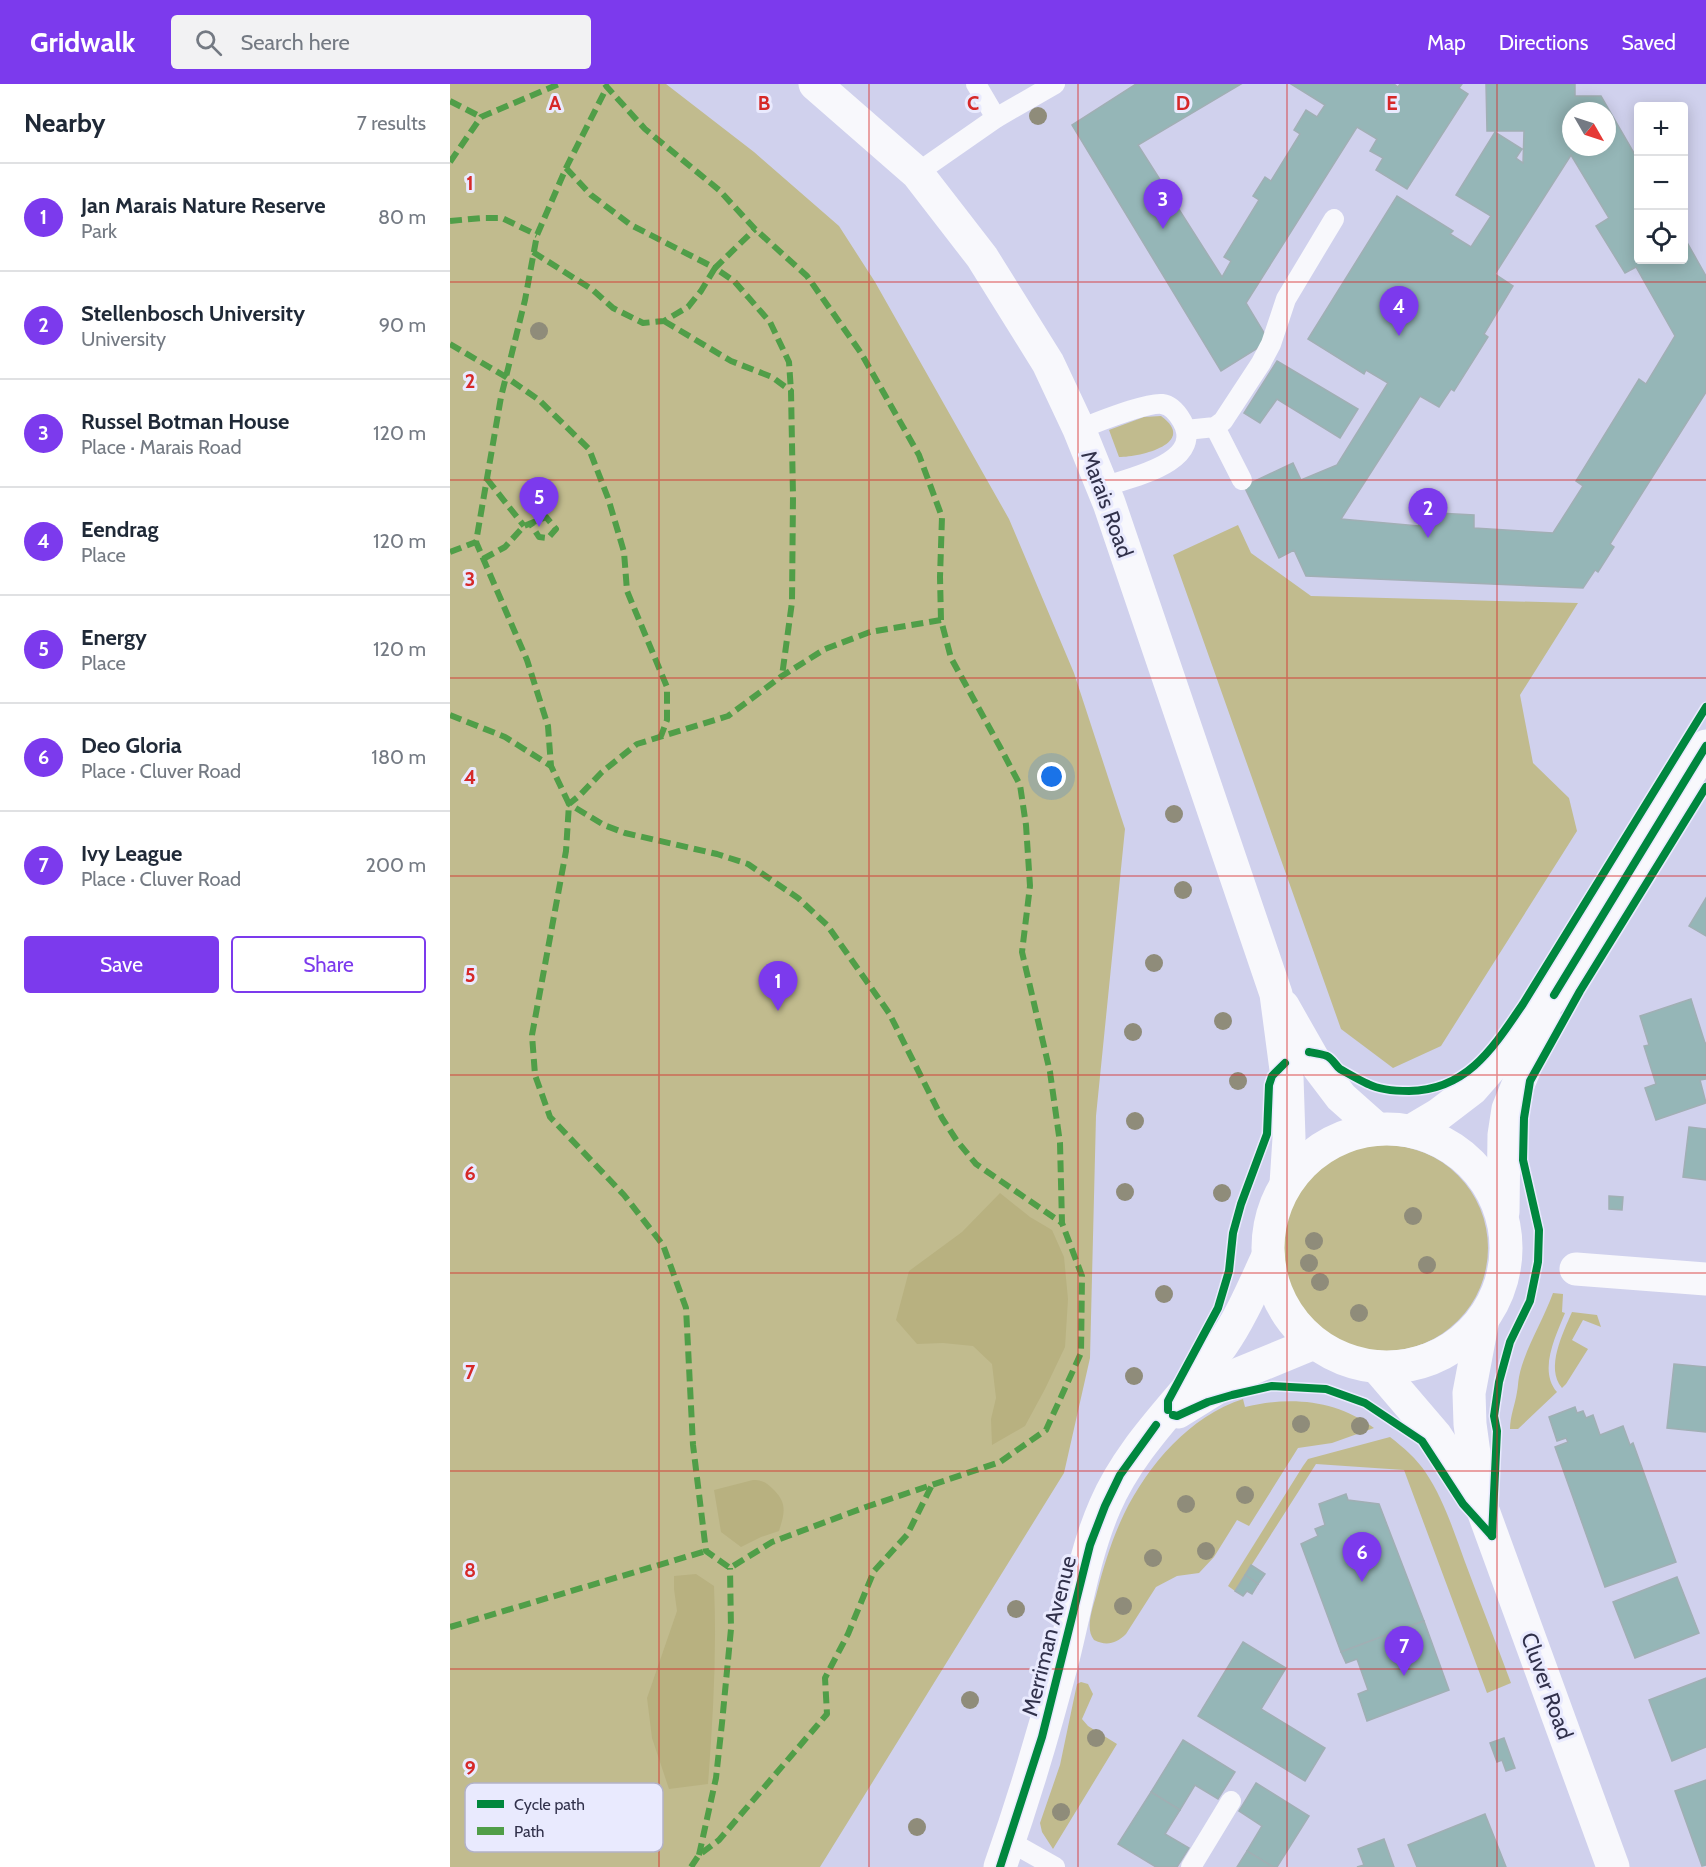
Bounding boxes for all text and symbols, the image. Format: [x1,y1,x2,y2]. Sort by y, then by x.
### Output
search box [171,15,591,69]
text: Gridwalk [30,25,135,59]
icon: search [192,26,225,59]
text: Search here [240,29,350,56]
text: Map [1427,30,1466,55]
text: Directions [1499,30,1588,55]
text: Saved [1621,30,1676,55]
text: A [549,91,562,115]
text: B [758,91,770,115]
text: C [967,91,979,115]
text: D [1176,91,1190,115]
text: E [1386,91,1398,115]
north arrow [1562,102,1616,156]
map controls [1634,102,1688,264]
button: + [1634,102,1688,156]
text: Nearby [24,107,105,139]
text: 7 results [357,111,426,135]
button: − [1634,156,1688,210]
text: 1 [466,171,474,195]
pin: 3 [1144,180,1182,229]
text: Jan Marais Nature Reserve [81,192,326,219]
text: 1 [40,205,47,229]
text: 80 m [378,205,426,229]
button: locate [1634,210,1688,264]
text: Park [81,219,117,243]
pin: 4 [1380,286,1418,336]
text: Stellenbosch University [81,300,305,327]
text: 2 [38,313,49,337]
text: 90 m [379,313,426,337]
text: University [81,327,166,351]
text: 2 [465,369,475,393]
text: Russel Botman House [81,408,289,435]
text: 3 [38,421,49,445]
text: 120 m [373,421,426,445]
text: Place · Marais Road [81,435,242,459]
street label: Marais Road [1075,447,1139,561]
pin: 5 [520,478,559,527]
pin: 2 [1408,488,1448,538]
text: Eendrag [81,516,158,543]
text: 4 [37,529,50,553]
text: 120 m [373,529,426,553]
text: Place [81,543,126,567]
text: 3 [465,567,475,591]
text: Energy [81,624,147,651]
text: 5 [38,637,49,661]
text: 120 m [373,637,426,661]
text: Place [81,651,126,675]
text: Deo Gloria [81,732,182,759]
text: 6 [38,745,49,769]
text: 180 m [371,745,426,769]
text: Place · Cluver Road [81,759,241,783]
your location [1037,762,1066,791]
text: 4 [464,765,476,789]
text: Ivy League [81,840,182,867]
text: 7 [38,853,49,877]
text: 200 m [366,853,426,877]
text: Place · Cluver Road [81,867,241,891]
button: Save [24,936,219,993]
button: Share [231,936,426,993]
pin: 1 [758,962,798,1011]
text: 5 [465,963,475,987]
text: 6 [464,1161,476,1185]
text: 7 [465,1360,476,1384]
pin: 6 [1342,1532,1382,1582]
street label: Merriman Avenue [1016,1553,1082,1719]
text: 8 [464,1558,476,1582]
pin: 7 [1384,1626,1424,1676]
street label: Cluver Road [1515,1629,1579,1743]
text: 9 [464,1756,476,1780]
legend [465,1783,663,1852]
text: Cycle path [514,1795,585,1814]
text: Path [514,1822,545,1841]

